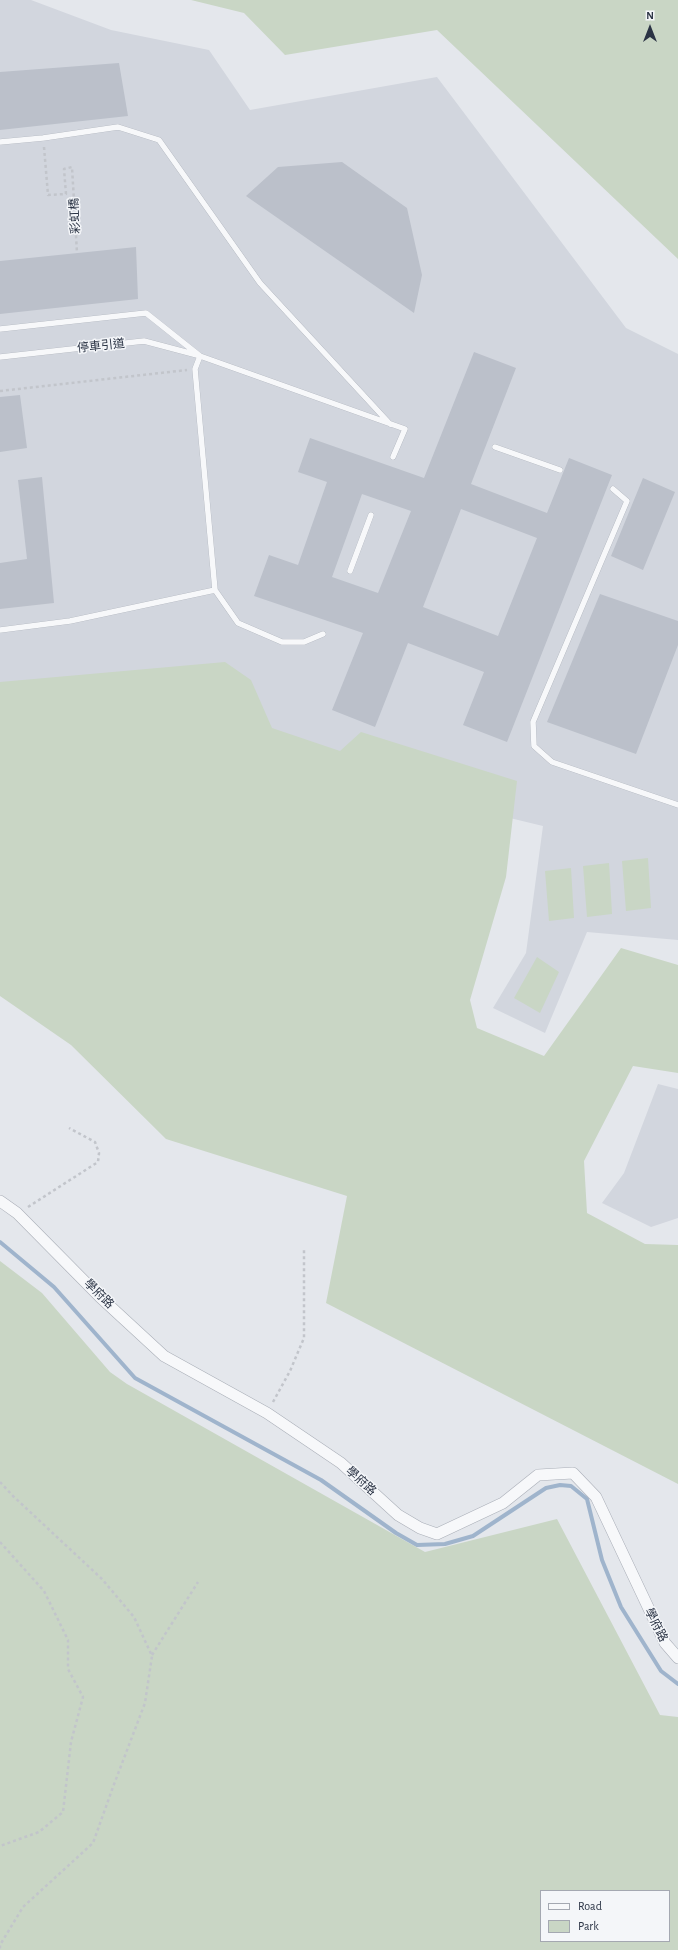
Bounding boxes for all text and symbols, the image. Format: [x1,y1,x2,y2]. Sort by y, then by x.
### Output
north arrow [630,8,670,48]
text: N [646,10,654,21]
street label: 彩虹橋 [67,198,83,234]
street label: 停車引道 [76,336,126,356]
street label: 學府路 [81,1276,117,1312]
street label: 學府路 [343,1464,379,1498]
street label: 學府路 [641,1606,671,1644]
legend [540,1890,670,1942]
text: Road [578,1900,602,1912]
text: Park [578,1920,599,1932]

